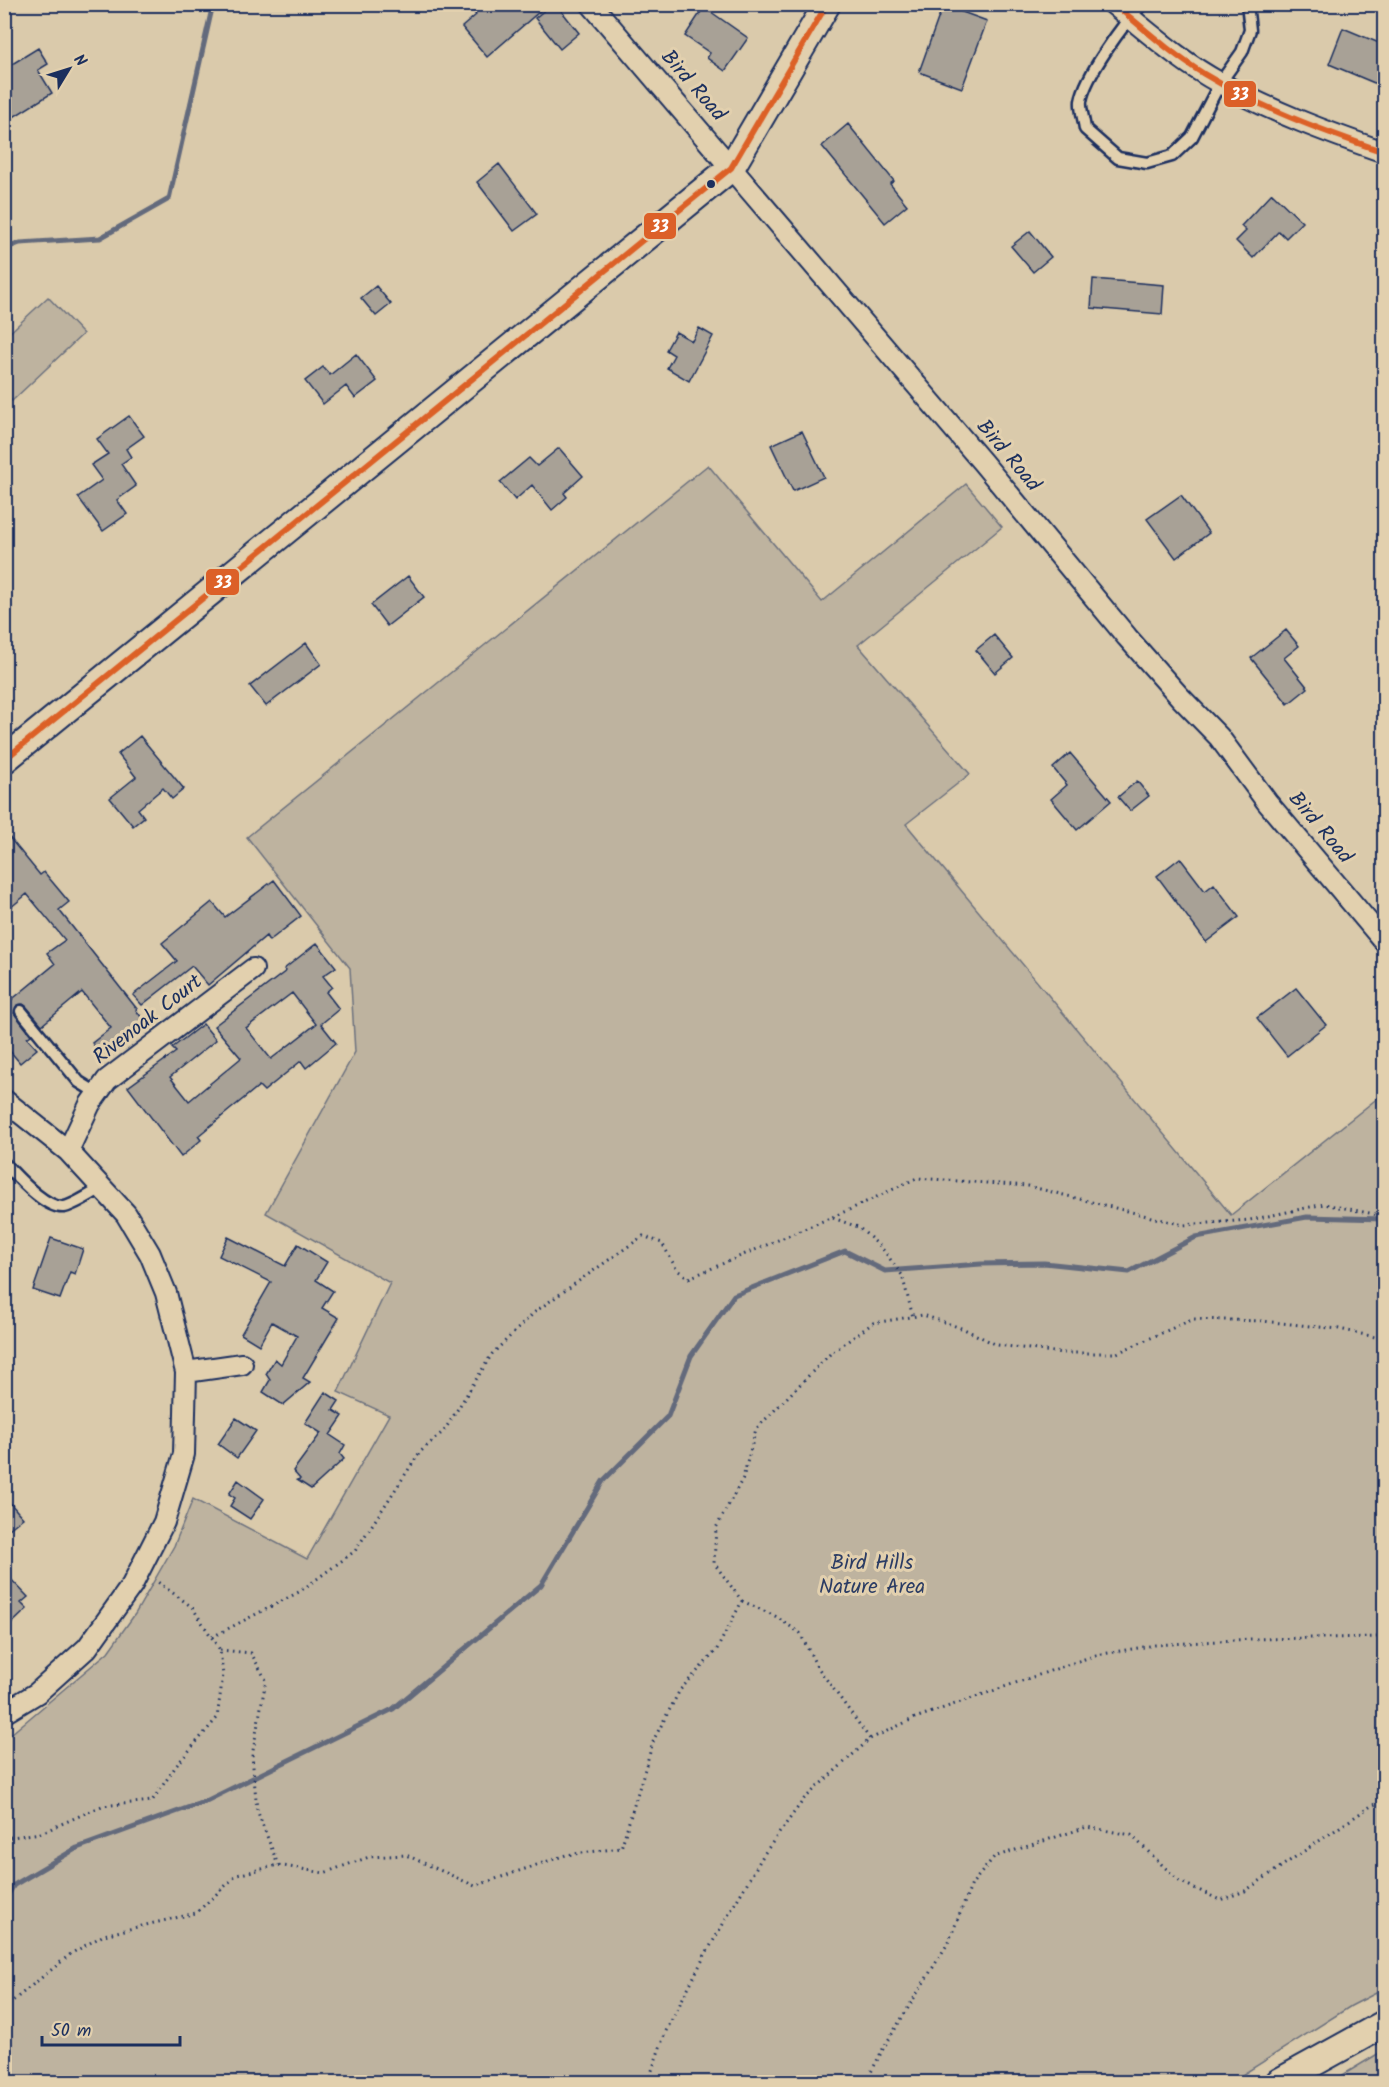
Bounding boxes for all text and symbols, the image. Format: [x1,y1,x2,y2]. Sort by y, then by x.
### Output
north arrow [39,39,99,99]
street label: Bird Road [652,43,734,130]
text: N [67,49,93,72]
line badge: 33 [1223,80,1257,108]
text: 33 [1230,83,1249,108]
unlabelled marker [705,178,717,190]
line badge: 33 [643,212,677,240]
text: 33 [650,215,669,240]
street label: Bird Road [968,412,1049,500]
line badge: 33 [205,568,240,596]
text: 33 [213,571,232,596]
street label: Bird Road [1280,784,1361,872]
street label: Rivenoak Court [86,966,211,1074]
park label: Bird Hills Nature Area [819,1547,925,1604]
scale bar [42,2009,180,2047]
text: 50 m [51,2017,91,2046]

